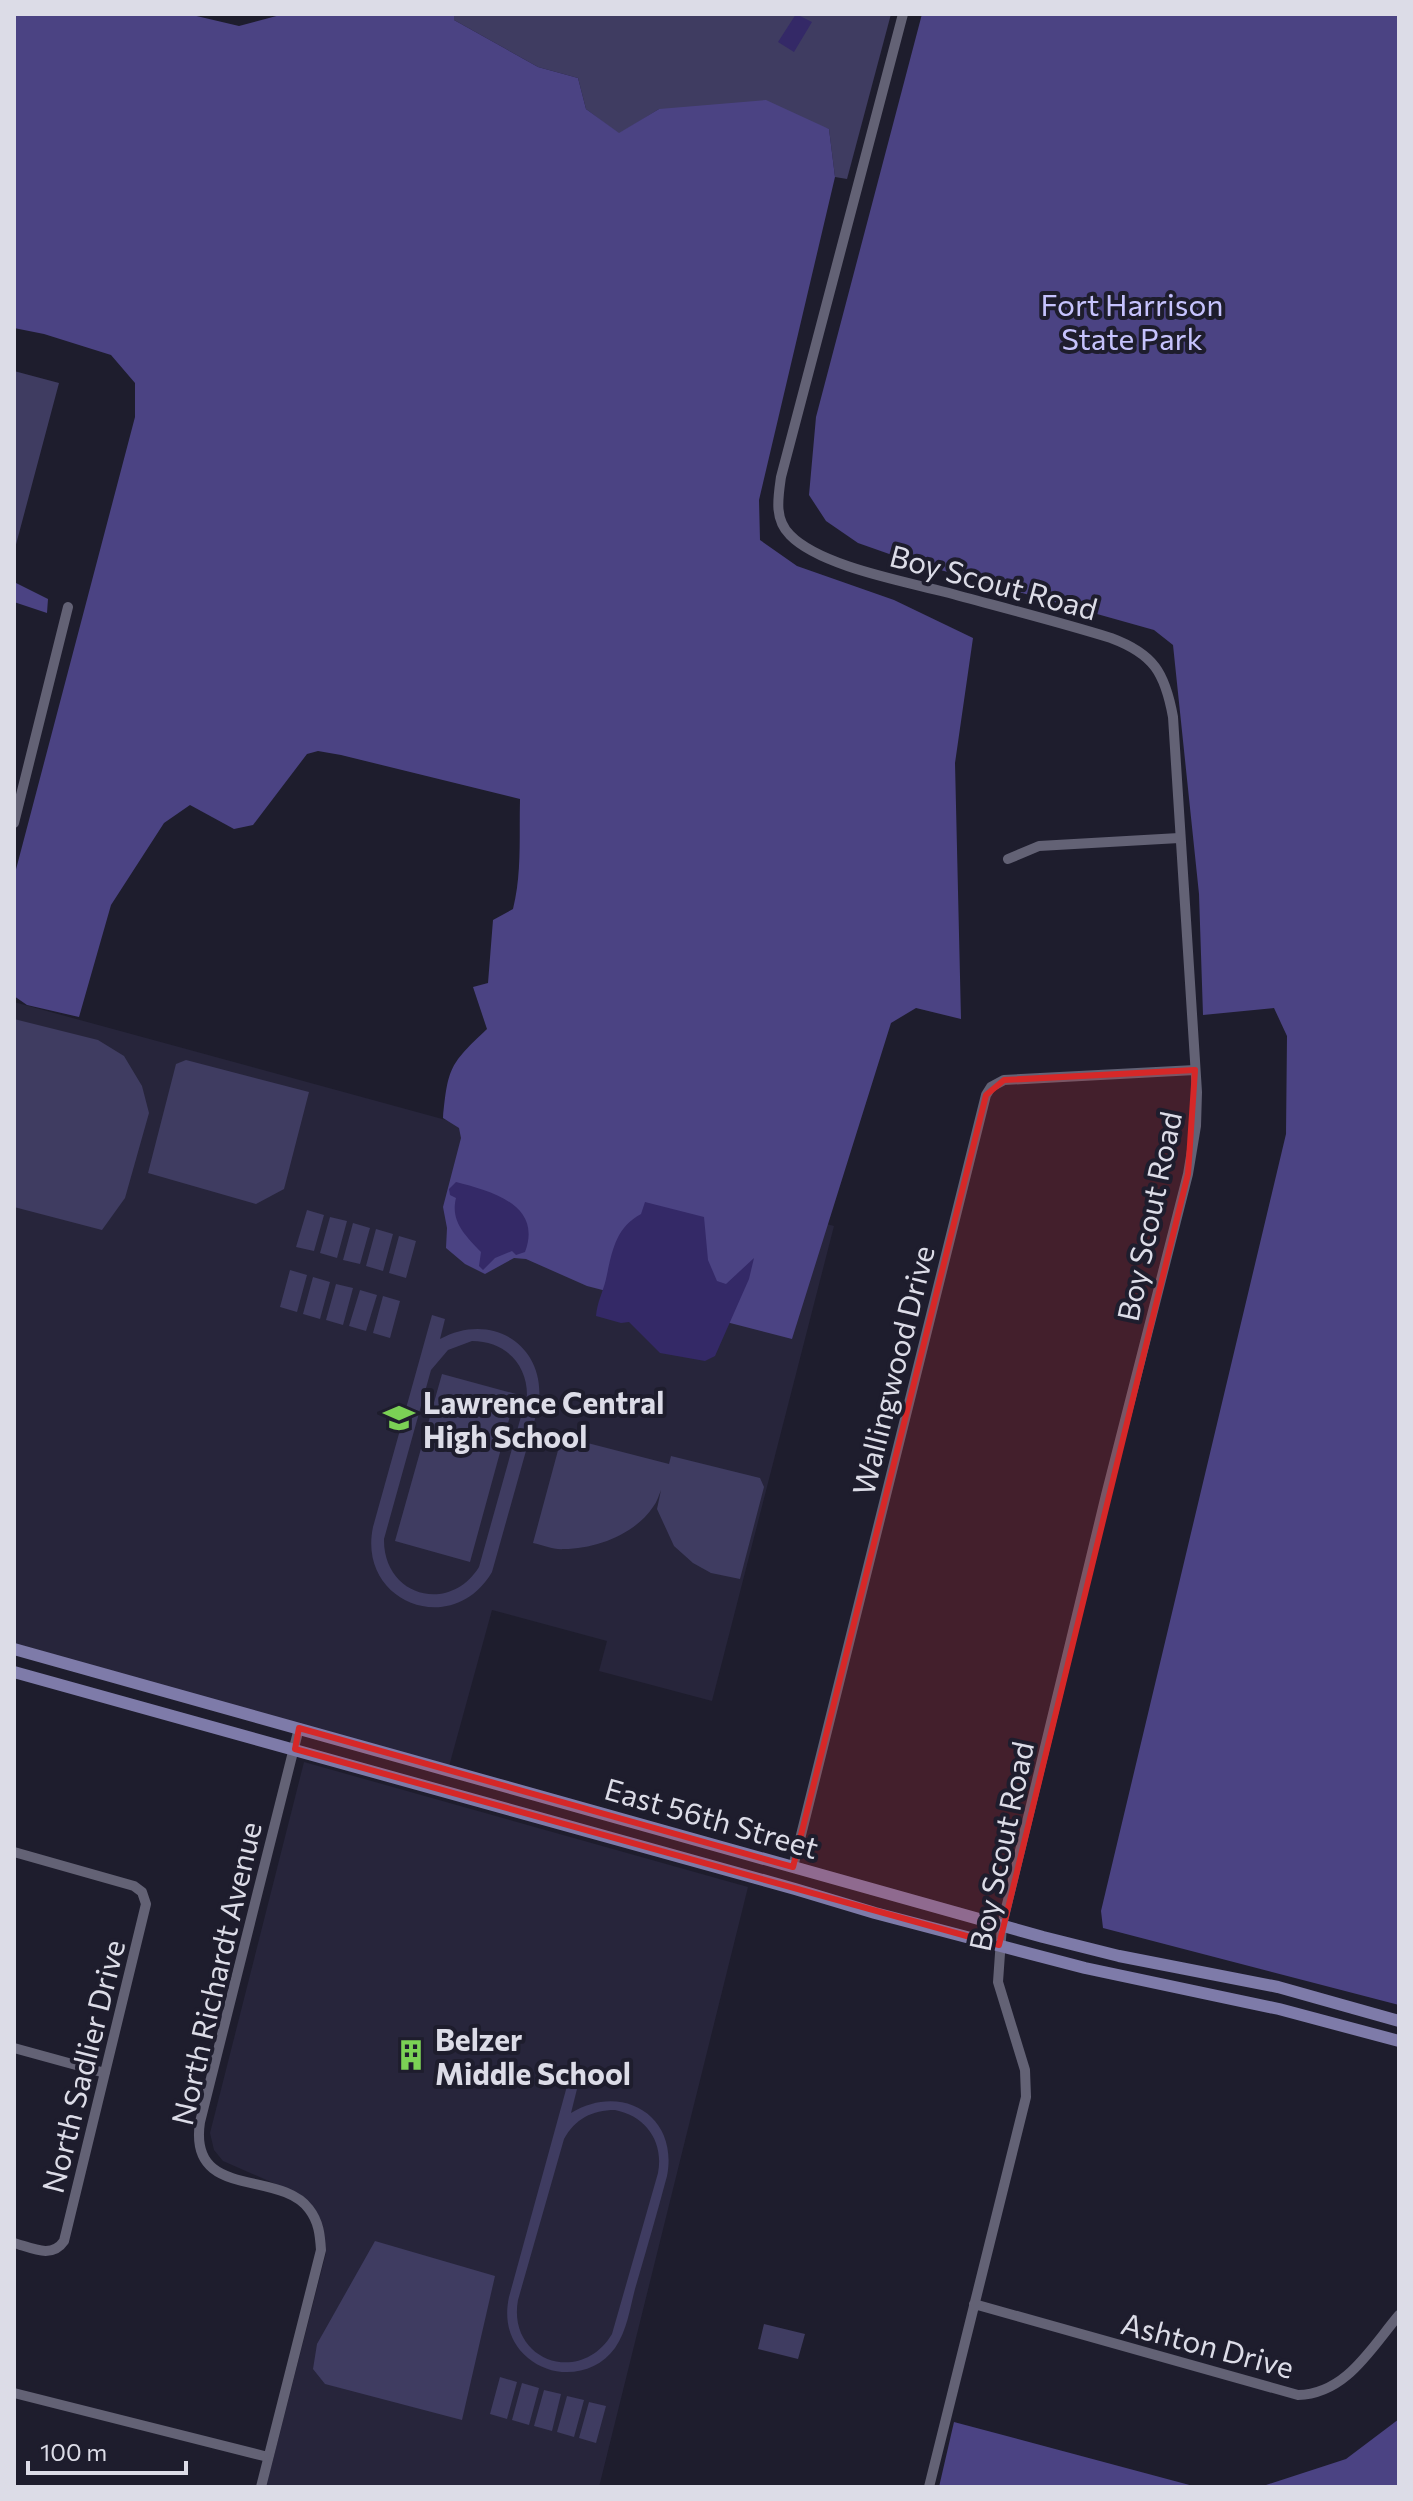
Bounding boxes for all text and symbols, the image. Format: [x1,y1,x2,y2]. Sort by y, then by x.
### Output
park label: Fort Harrison State Park [1040,285,1224,356]
street label: Boy Scout Road [886,536,1102,626]
street label: Boy Scout Road [1108,1108,1188,1324]
street label: Wallingwood Drive [843,1241,941,1499]
place label: Lawrence Central High School [423,1383,664,1454]
school or university icon: Lawrence Central High School [382,1401,416,1435]
street label: Boy Scout Road [960,1738,1040,1954]
street label: East 56th Street [601,1769,823,1865]
street label: North Richardt Avenue [162,1818,268,2128]
street label: North Sadlier Drive [33,1936,131,2196]
place label: Belzer Middle School [435,2020,631,2091]
building icon: Belzer Middle School [394,2038,428,2072]
street label: Ashton Drive [1118,2303,1298,2385]
scale bar [28,2425,186,2475]
text: 100 m [40,2437,107,2466]

